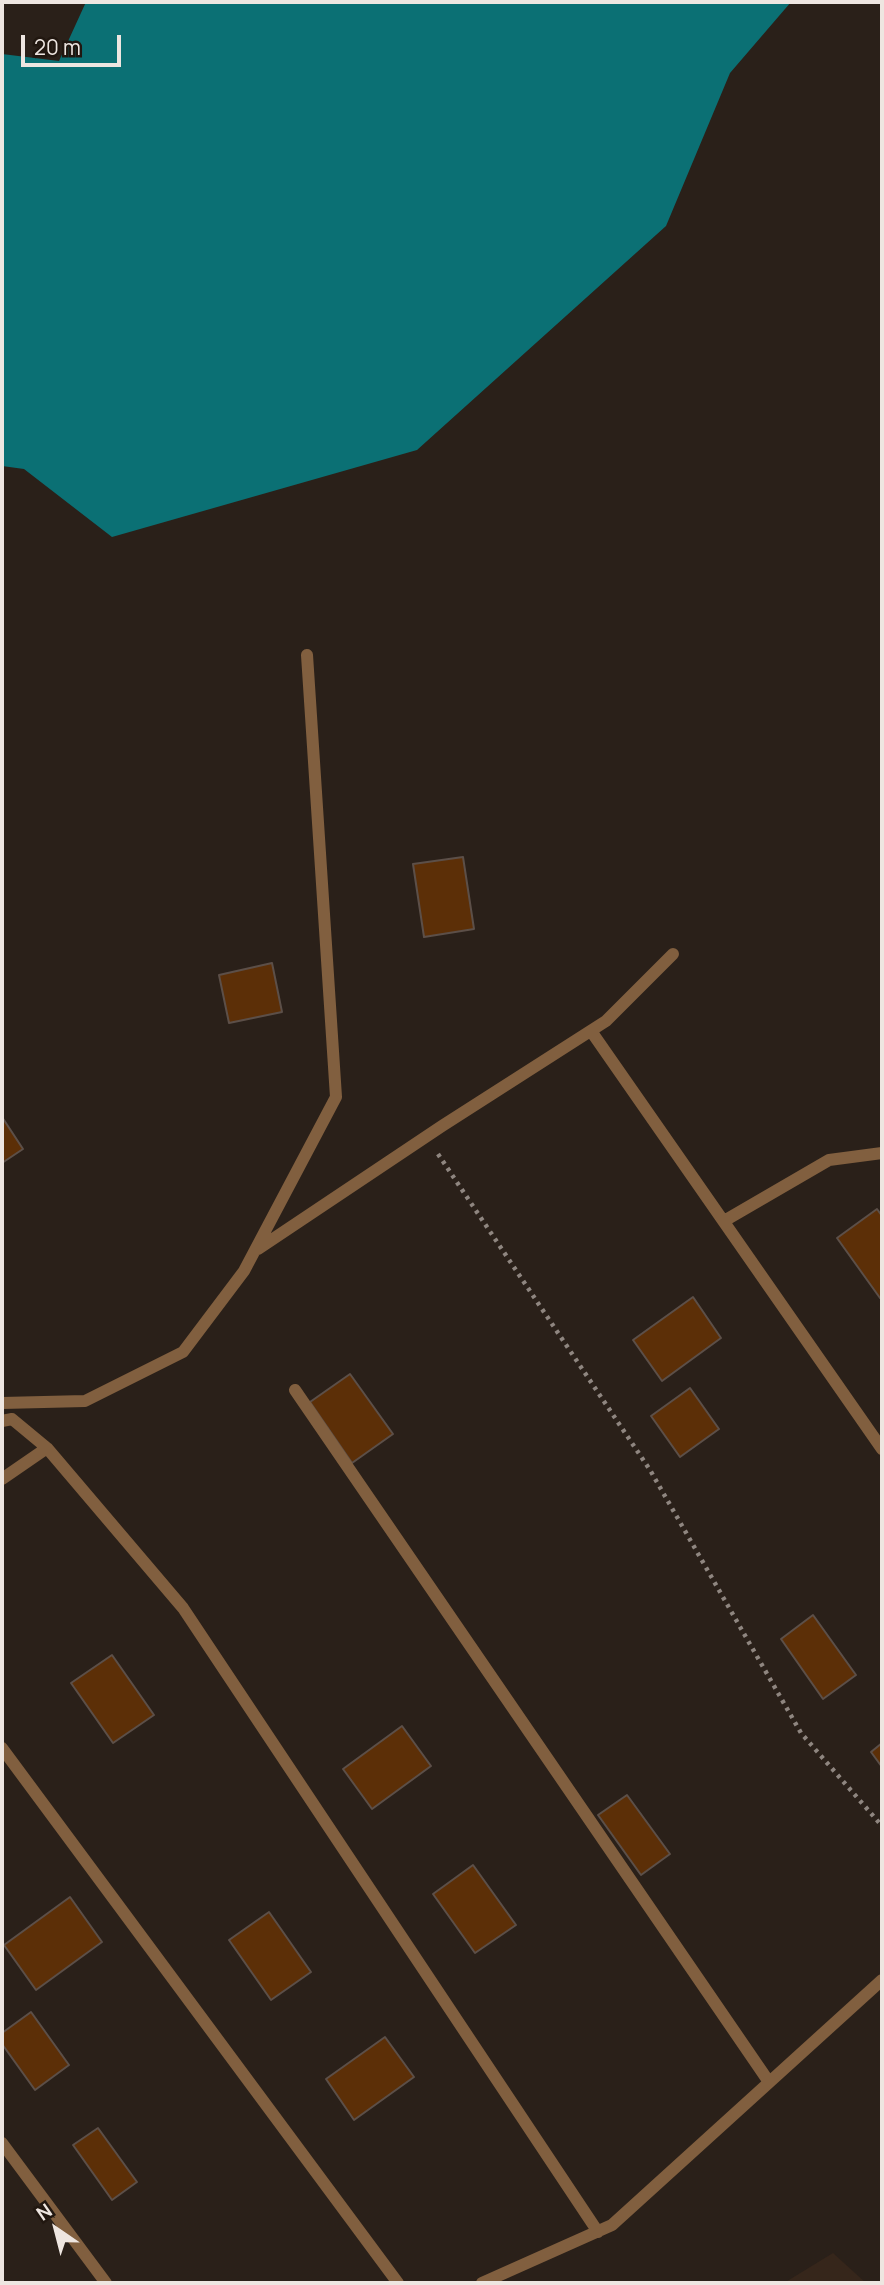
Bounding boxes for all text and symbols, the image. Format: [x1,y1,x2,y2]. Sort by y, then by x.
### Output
scale bar [24,21,124,65]
text: 20 m [34,33,81,61]
north arrow [21,2194,91,2264]
text: N [31,2197,57,2226]

